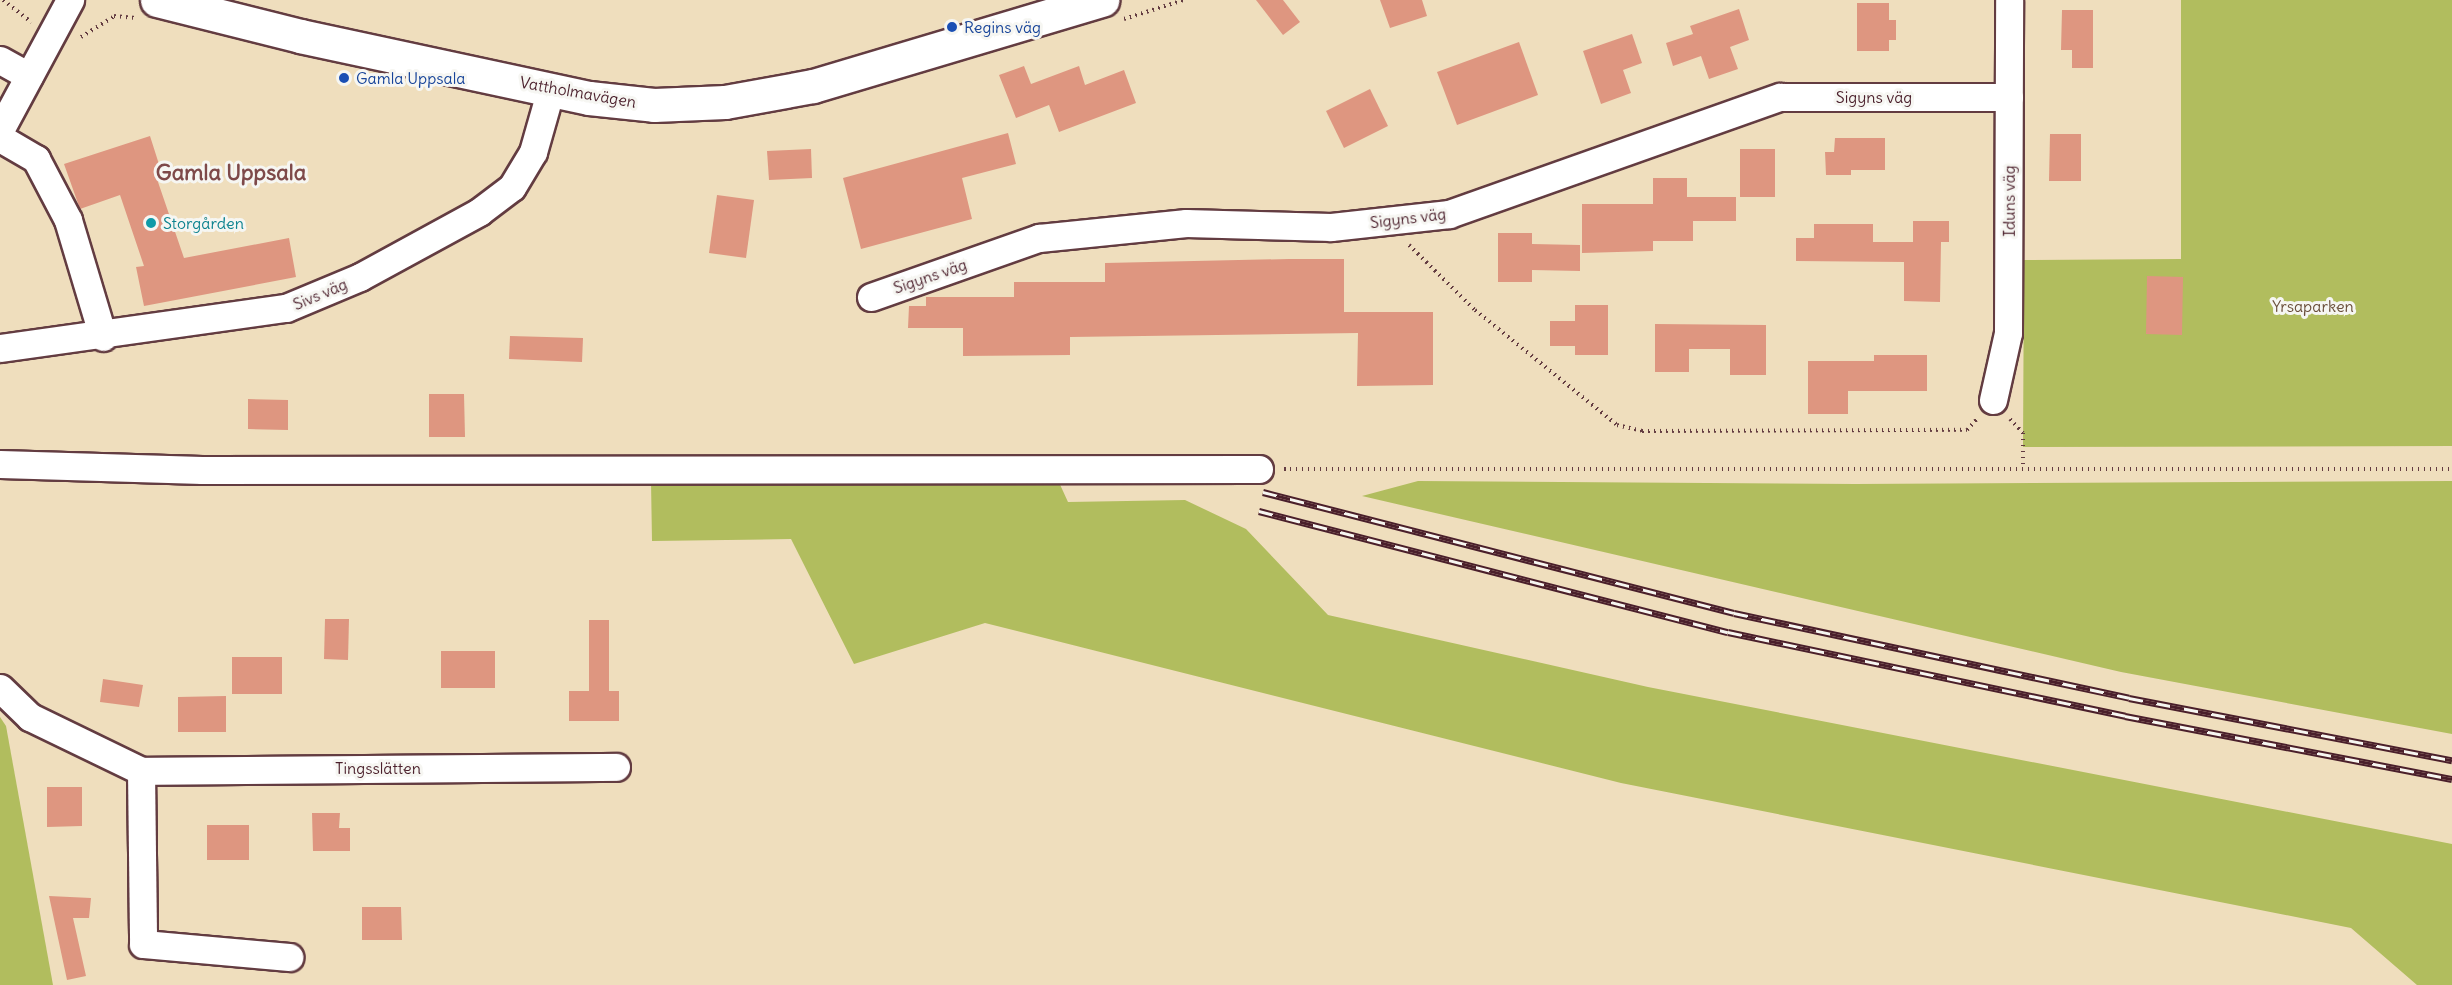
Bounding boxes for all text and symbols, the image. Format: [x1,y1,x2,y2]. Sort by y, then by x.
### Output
place label: Regins väg [964,17,1041,37]
marker: Regins väg [945,20,959,34]
place label: Gamla Uppsala [356,68,465,88]
marker: Gamla Uppsala [337,71,351,85]
street label: Vattholmavägen [518,72,638,112]
street label: Sigyns väg [1836,87,1912,107]
district label: Gamla Uppsala [156,160,306,186]
street label: Iduns väg [1999,165,2019,237]
street label: Sigyns väg [1369,204,1447,232]
place label: Storgården [163,213,244,233]
marker: Storgården [144,216,158,230]
street label: Sigyns väg [891,254,969,298]
street label: Sivs väg [290,274,350,314]
park label: Yrsaparken [2272,296,2354,316]
street label: Tingsslätten [335,758,421,778]

